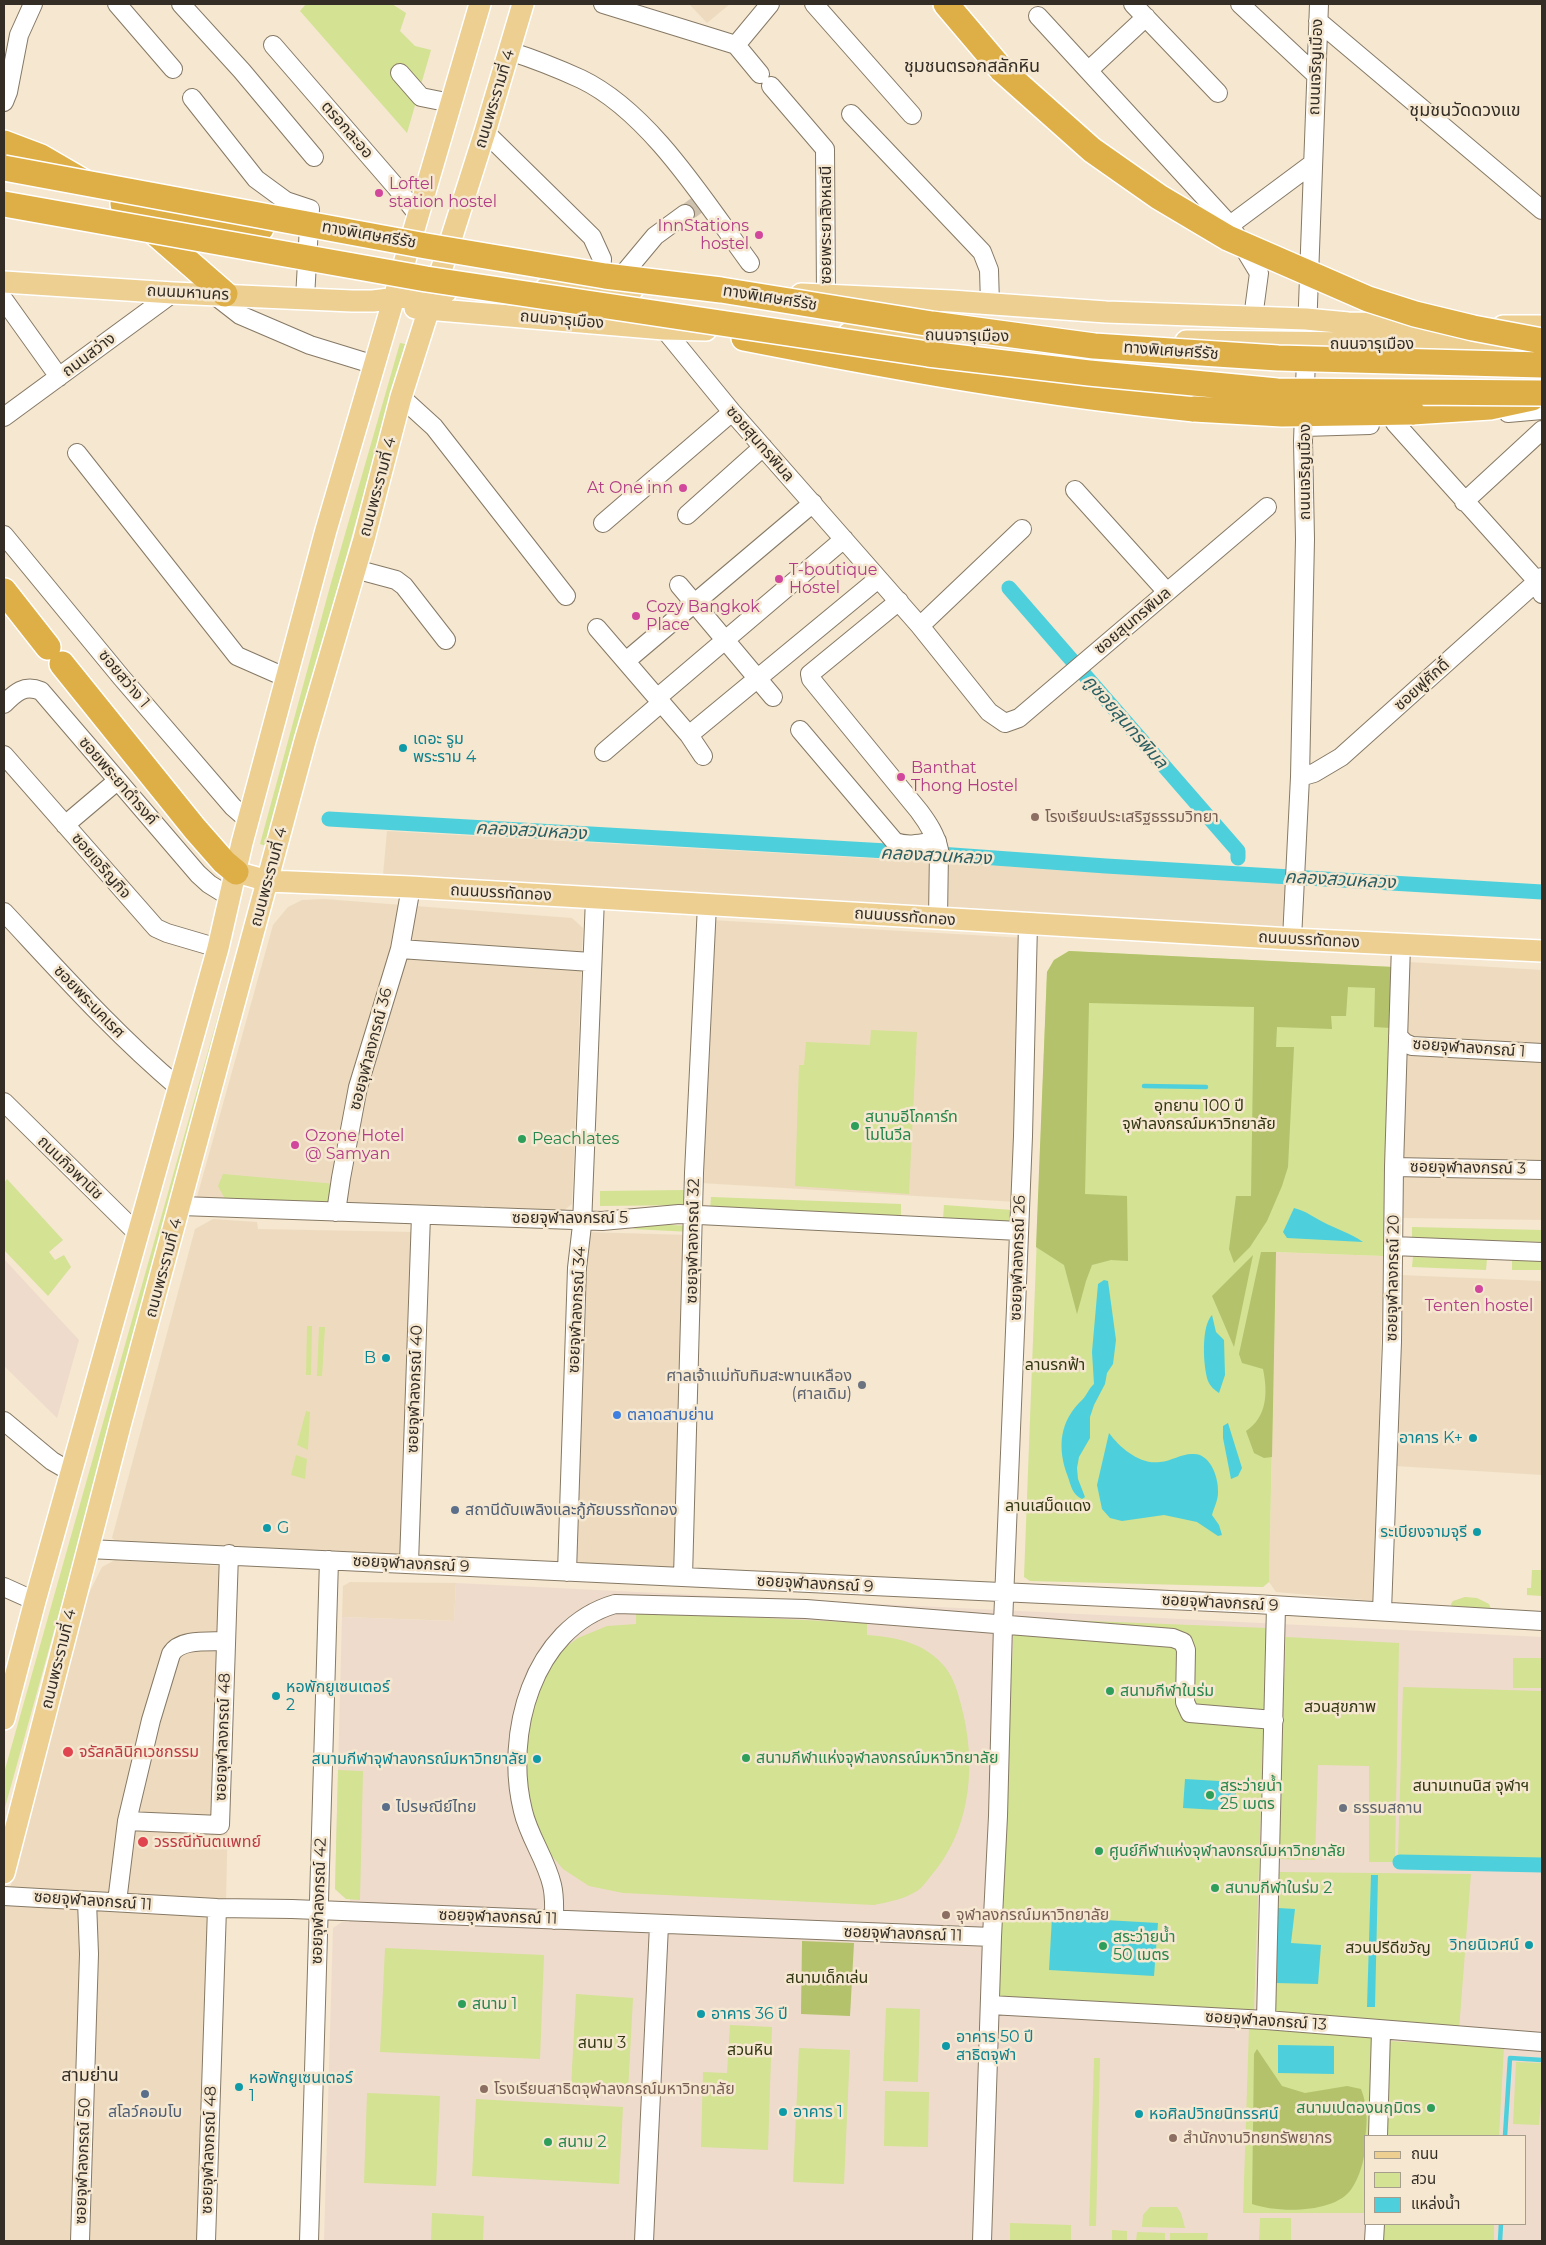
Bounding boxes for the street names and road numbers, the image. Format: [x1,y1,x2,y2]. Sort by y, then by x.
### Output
street label: ถนนเจริญเมือง [1305,18,1327,116]
street label: ถนนพระรามที่ 4 [471,47,519,151]
street label: ตรอกละออ [317,97,377,163]
street label: ซอยพระยาสิงหเสนี [816,166,836,284]
street label: ทางพิเศษศรีรัช [320,217,418,253]
street label: ถนนมหานคร [146,281,230,305]
street label: ทางพิเศษศรีรัช [721,281,819,315]
street label: ถนนจารุเมือง [519,307,605,333]
street label: ถนนจารุเมือง [925,326,1009,346]
street label: ถนนสว่าง [59,329,119,381]
street label: ถนนจารุเมือง [1330,334,1414,354]
street label: ทางพิเศษศรีรัช [1123,338,1219,364]
street label: ซอยสุนทรพิมล [722,402,798,486]
street label: ถนนเจริญเมือง [1295,424,1315,520]
street label: ถนนพระรามที่ 4 [355,435,401,539]
street label: ซอยสุนทรพิมล [1091,583,1175,659]
street label: ซอยสว่าง 1 [94,646,154,712]
street label: ซอยฟูศักดิ์ [1390,655,1454,715]
street label: ซอยพระยาดำรงค์ [75,733,161,829]
street label: ถนนพระรามที่ 4 [246,825,292,929]
street label: ซอยเจริญกิจ [67,829,135,903]
street label: ถนนบรรทัดทอง [450,881,552,905]
street label: ถนนบรรทัดทอง [854,904,956,930]
street label: ถนนบรรทัดทอง [1258,928,1360,952]
street label: ซอยพระนคเรศ [49,962,129,1042]
street label: ซอยจุฬาลงกรณ์ 36 [345,986,397,1112]
street label: ซอยจุฬาลงกรณ์ 1 [1412,1034,1526,1062]
street label: ถนนกิจพานิช [33,1132,107,1204]
street label: ซอยจุฬาลงกรณ์ 3 [1410,1157,1526,1179]
street label: ซอยจุฬาลงกรณ์ 32 [682,1178,704,1304]
street label: ซอยจุฬาลงกรณ์ 26 [1006,1195,1030,1321]
street label: ซอยจุฬาลงกรณ์ 5 [512,1208,628,1228]
street label: ซอยจุฬาลงกรณ์ 20 [1382,1214,1404,1342]
street label: ถนนพระรามที่ 4 [141,1216,187,1320]
street label: ซอยจุฬาลงกรณ์ 34 [564,1246,590,1374]
street label: ซอยจุฬาลงกรณ์ 40 [403,1325,427,1453]
street label: ซอยจุฬาลงกรณ์ 9 [352,1551,470,1577]
street label: ซอยจุฬาลงกรณ์ 9 [756,1571,874,1597]
street label: ซอยจุฬาลงกรณ์ 9 [1161,1590,1279,1616]
street label: ถนนพระรามที่ 4 [37,1607,81,1711]
street label: ซอยจุฬาลงกรณ์ 48 [211,1673,235,1801]
street label: ซอยจุฬาลงกรณ์ 42 [307,1837,331,1965]
street label: ซอยจุฬาลงกรณ์ 11 [33,1887,153,1915]
street label: ซอยจุฬาลงกรณ์ 11 [438,1905,558,1929]
street label: ซอยจุฬาลงกรณ์ 11 [843,1922,963,1946]
street label: ซอยจุฬาลงกรณ์ 13 [1205,2007,1327,2035]
street label: ซอยจุฬาลงกรณ์ 48 [197,2086,221,2214]
street label: ซอยจุฬาลงกรณ์ 50 [71,2097,95,2225]

